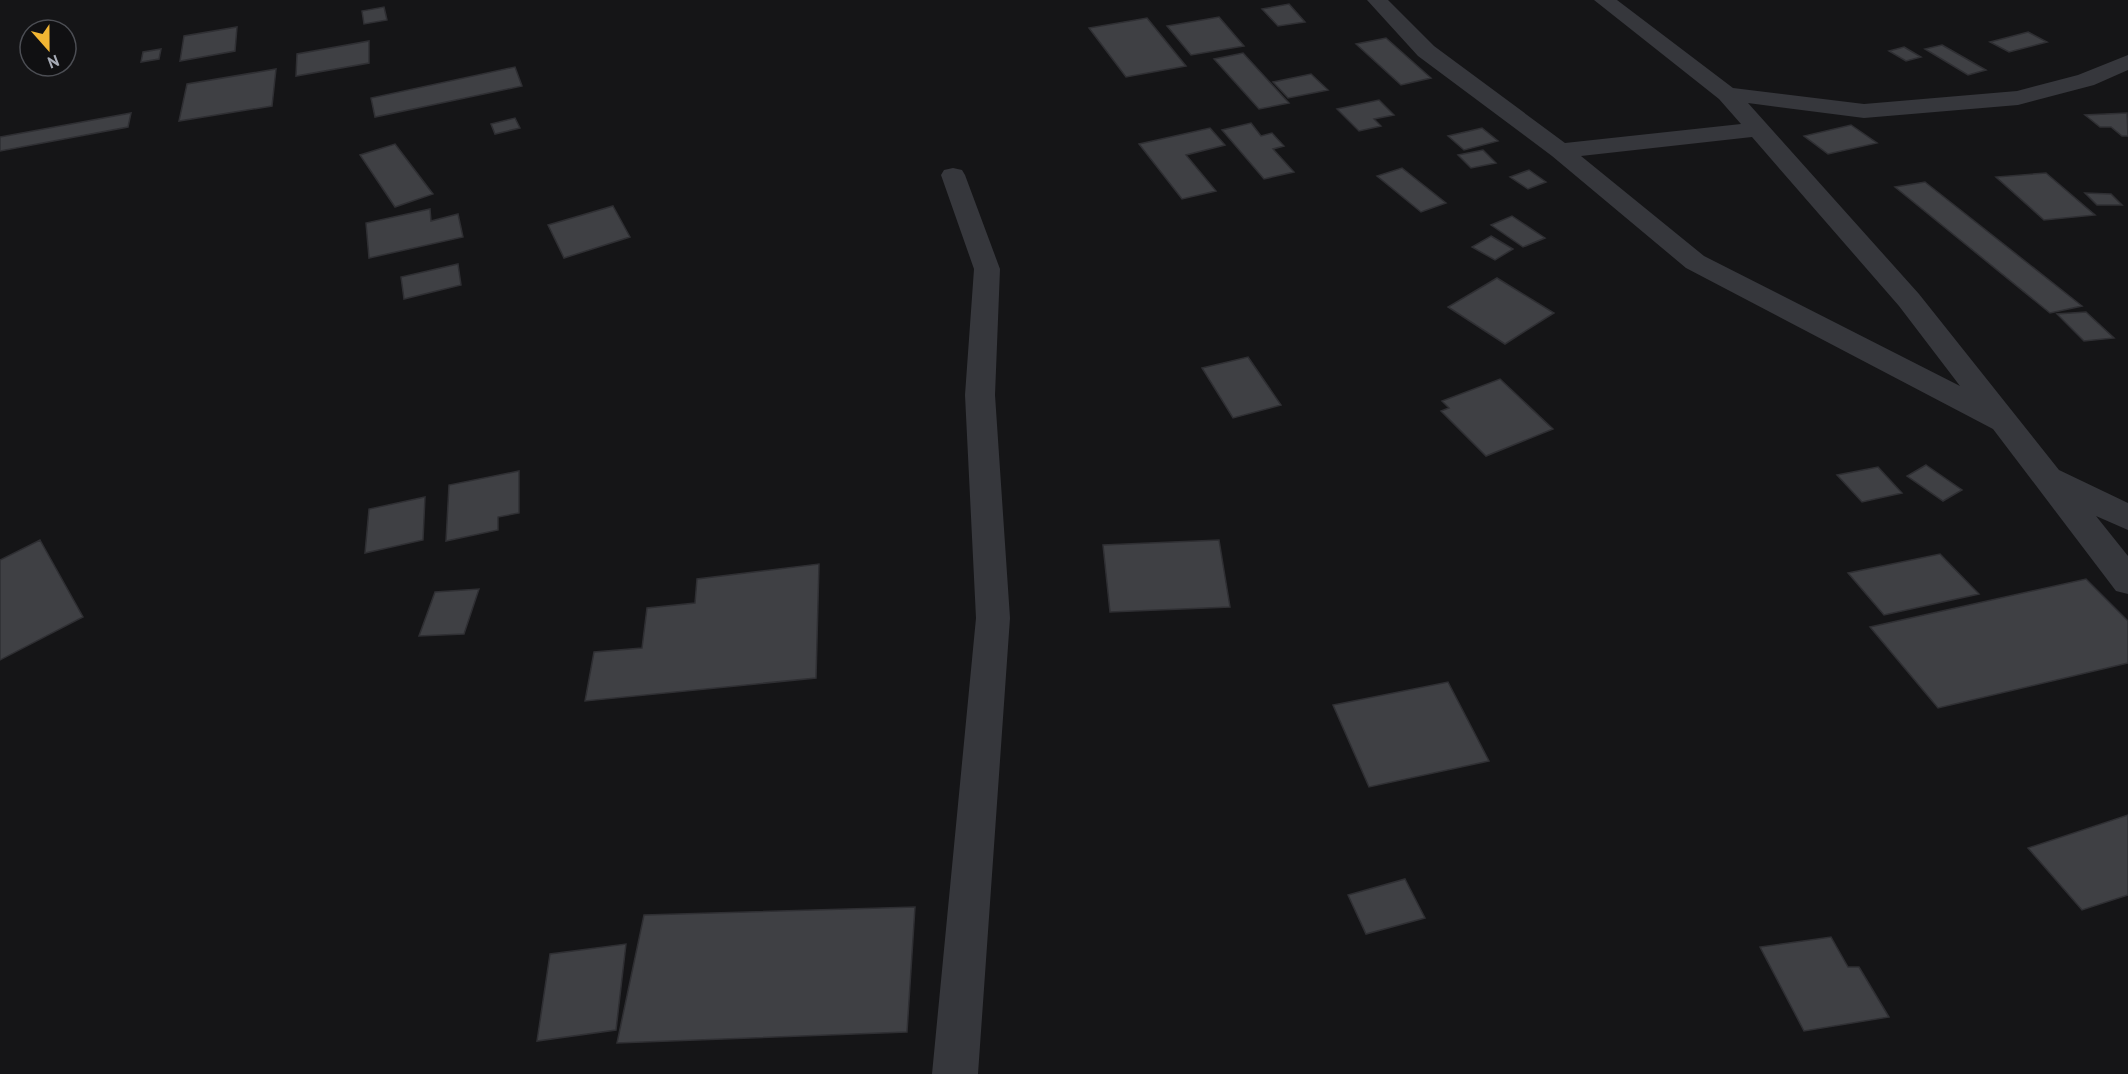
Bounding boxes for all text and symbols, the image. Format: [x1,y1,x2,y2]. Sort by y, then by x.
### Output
north arrow [18,18,78,78]
text: N [45,51,62,73]

